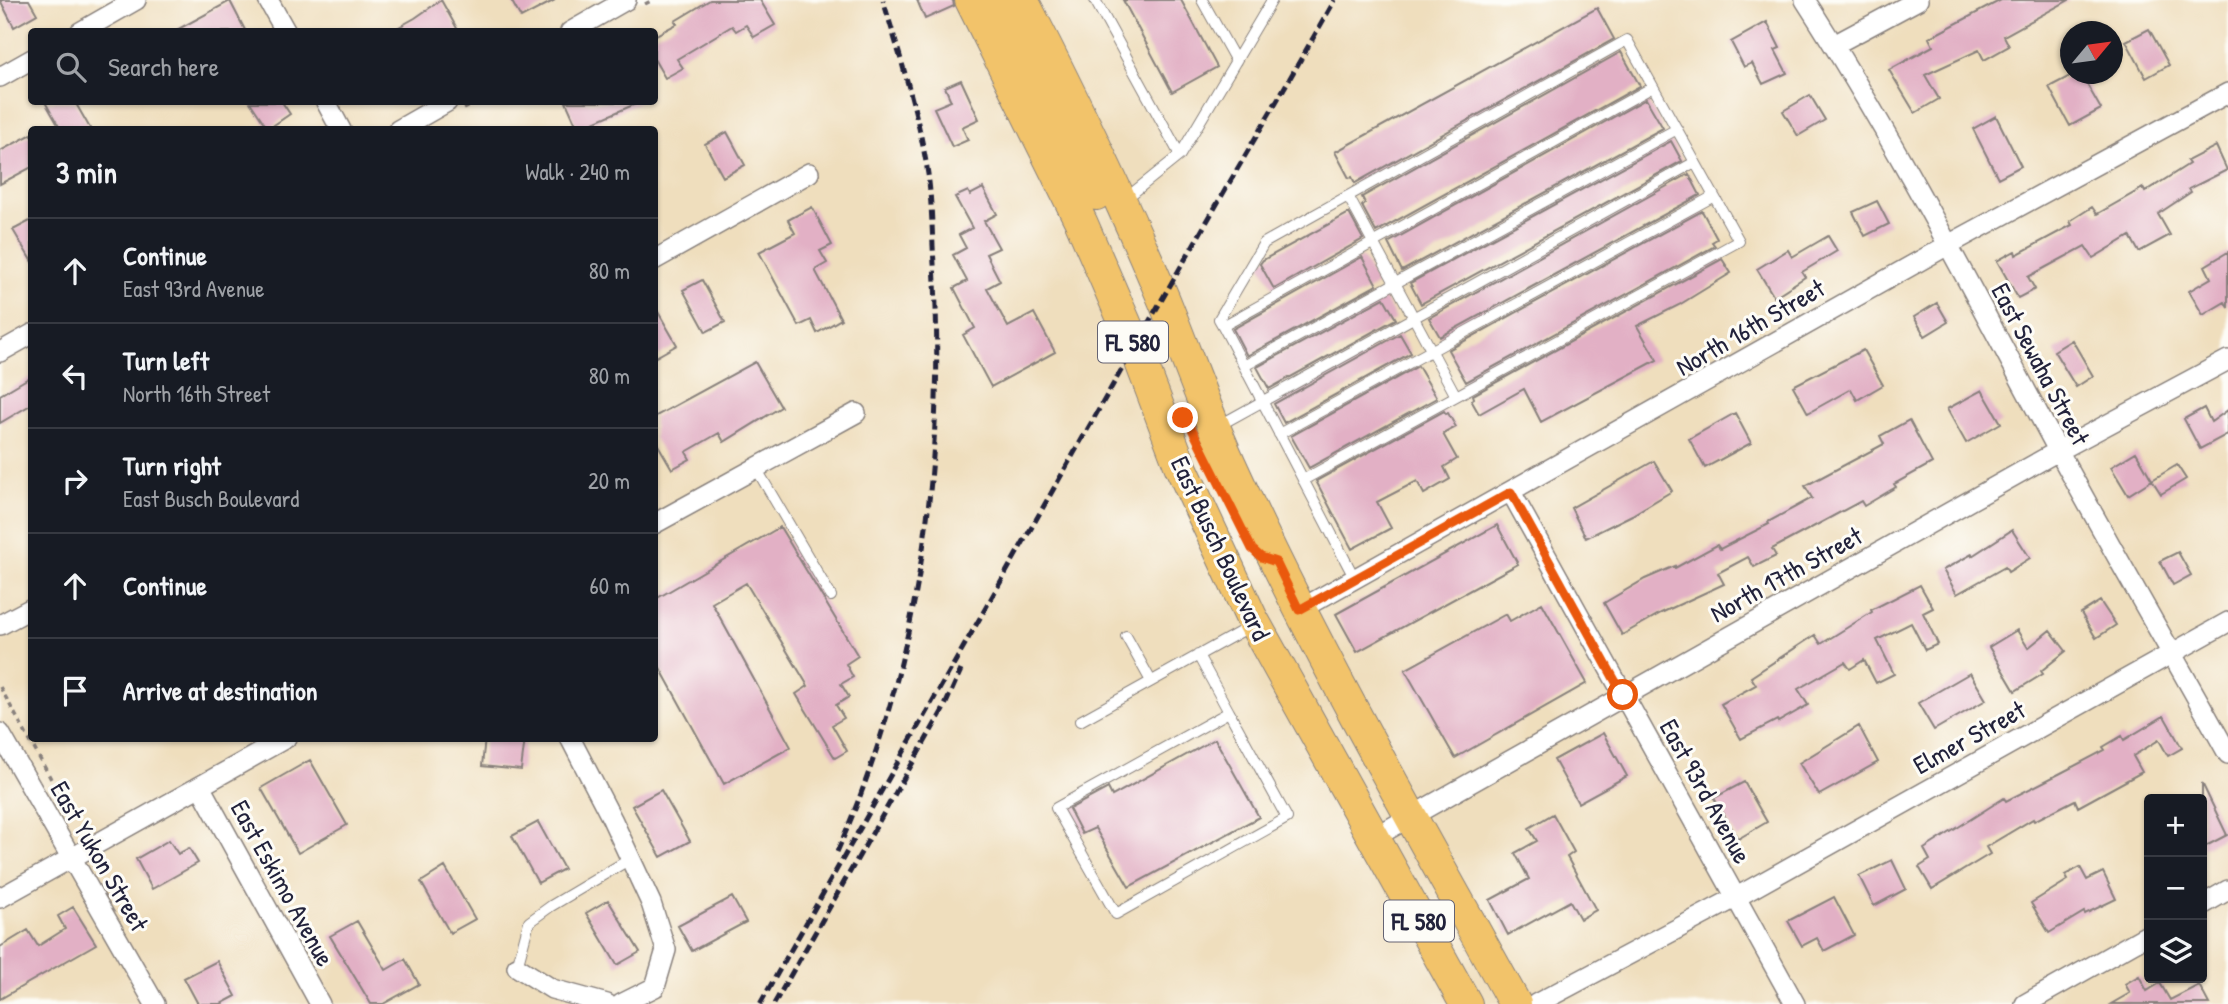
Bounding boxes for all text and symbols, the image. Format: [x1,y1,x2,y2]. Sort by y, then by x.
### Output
north arrow [2060,21,2123,84]
search box [28,28,658,105]
icon: search [52,48,90,86]
text: Search here [108,49,219,84]
text: 3 min [56,152,117,192]
text: Walk · 240 m [525,156,630,187]
text: Continue [123,238,207,273]
icon: ahead [56,252,94,290]
text: 80 m [589,255,630,286]
street label: North 16th Street [1669,270,1832,384]
text: East 93rd Avenue [123,273,264,304]
street label: East Sewaha Street [1984,277,2099,452]
road number: FL 580 [1098,321,1168,362]
text: Turn left [123,343,209,378]
icon: left [56,357,94,395]
text: 80 m [589,360,630,391]
text: North 16th Street [123,378,270,409]
route end [1167,402,1198,433]
text: Turn right [123,448,221,483]
street label: East Busch Boulevard [1163,450,1279,646]
icon: right [56,462,94,500]
text: 20 m [588,465,630,496]
text: East Busch Boulevard [123,483,299,514]
street label: North 17th Street [1704,517,1869,630]
icon: ahead [56,567,94,605]
text: Continue [123,568,207,603]
text: 60 m [590,570,630,601]
icon: arrive [56,672,94,710]
text: Arrive at destination [123,673,318,708]
route start [1607,679,1638,710]
street label: Elmer Street [1907,691,2032,782]
street label: East 93rd Avenue [1652,713,1760,869]
street label: East Yukon Street [43,774,158,938]
street label: East Eskimo Avenue [223,794,343,972]
map controls [2144,794,2207,983]
button: + [2144,794,2207,857]
button: − [2144,857,2207,920]
road number: FL 580 [1384,901,1454,942]
button: layers [2144,920,2207,983]

